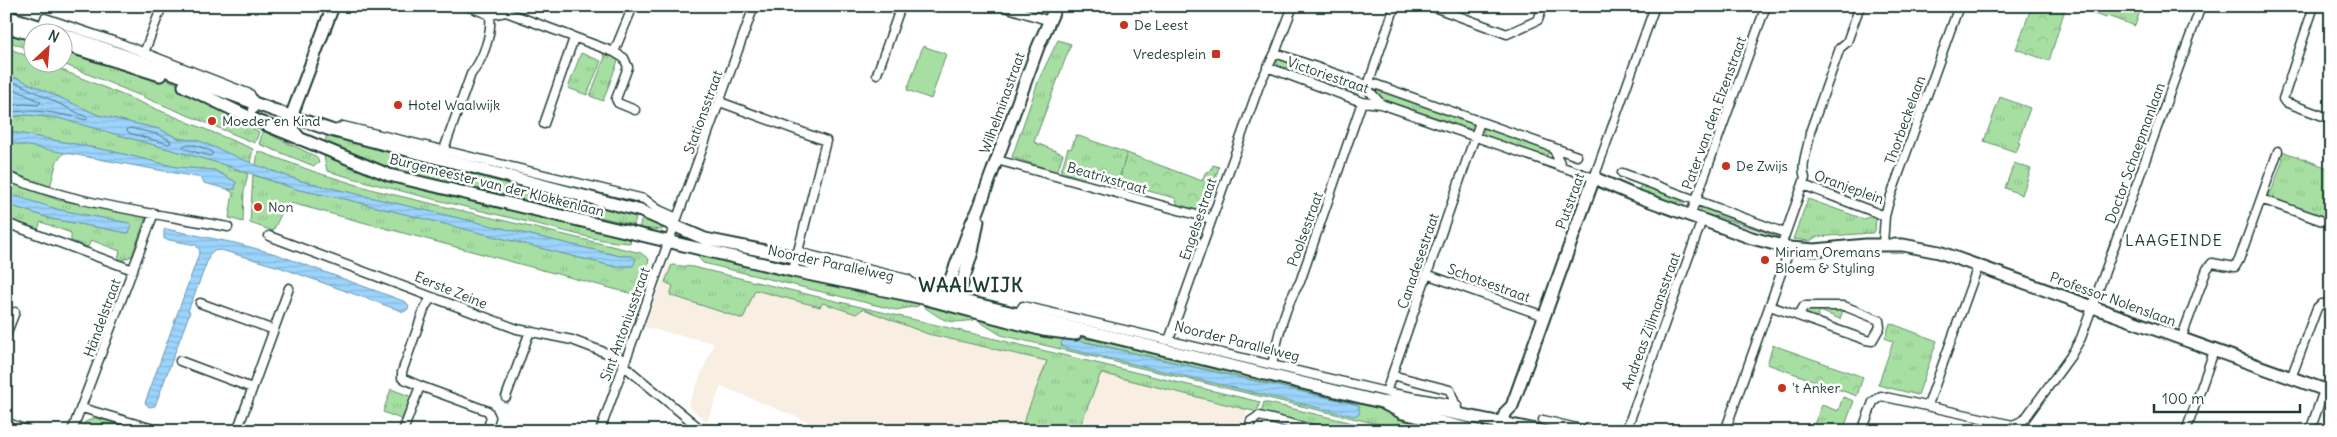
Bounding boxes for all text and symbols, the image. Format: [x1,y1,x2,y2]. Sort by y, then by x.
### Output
place label: De Leest [1134,16,1188,34]
marker: De Leest [1118,19,1130,31]
north arrow [22,22,72,72]
text: N [45,26,62,47]
street label: Pater van den Elzenstraat [1678,34,1750,192]
place label: Vredesplein [1133,45,1206,63]
marker: Vredesplein [1210,48,1222,60]
street label: Wilhelminastraat [975,50,1029,156]
street label: Victoriestraat [1285,53,1372,97]
street label: Stationsstraat [680,67,727,156]
street label: Thorbeckelaan [1881,73,1929,167]
street label: Doctor Schaepmanlaan [2101,80,2169,226]
place label: Hotel Waalwijk [408,96,500,114]
marker: Hotel Waalwijk [392,99,404,111]
place label: Moeder en Kind [222,112,321,130]
marker: Moeder en Kind [206,115,218,127]
street label: Burgemeester van der Klokkenlaan [388,150,606,220]
place label: De Zwijs [1736,157,1788,175]
street label: Beatrixstraat [1065,158,1149,198]
marker: De Zwijs [1720,160,1732,172]
street label: Oranjeplein [1812,166,1886,208]
street label: Putstraat [1552,170,1589,232]
street label: Engelsestraat [1175,175,1221,263]
street label: Poolsestraat [1283,189,1327,269]
place label: Non [268,198,294,216]
marker: Non [252,201,264,213]
street label: Canadesestraat [1393,211,1443,311]
district label: LAAGEINDE [2125,230,2223,250]
street label: Noorder Parallelweg [766,241,896,285]
place label: Miriam Oremans Bloem & Styling [1775,243,1880,277]
street label: Andreas Zijlmansstraat [1618,249,1684,392]
marker: Miriam Oremans Bloem & Styling [1759,254,1771,266]
street label: Schotsestraat [1445,260,1533,306]
street label: Sint Antoniusstraat [596,264,654,383]
street label: Eerste Zeine [412,267,490,313]
street label: Professor Nolenslaan [2047,268,2179,330]
district label: WAALWIJK [918,273,1024,297]
street label: Händelstraat [79,276,125,360]
street label: Noorder Parallelweg [1172,317,1302,365]
place label: 't Anker [1792,379,1840,397]
marker: 't Anker [1776,382,1788,394]
scale bar [2154,382,2301,414]
text: 100 m [2162,389,2204,408]

